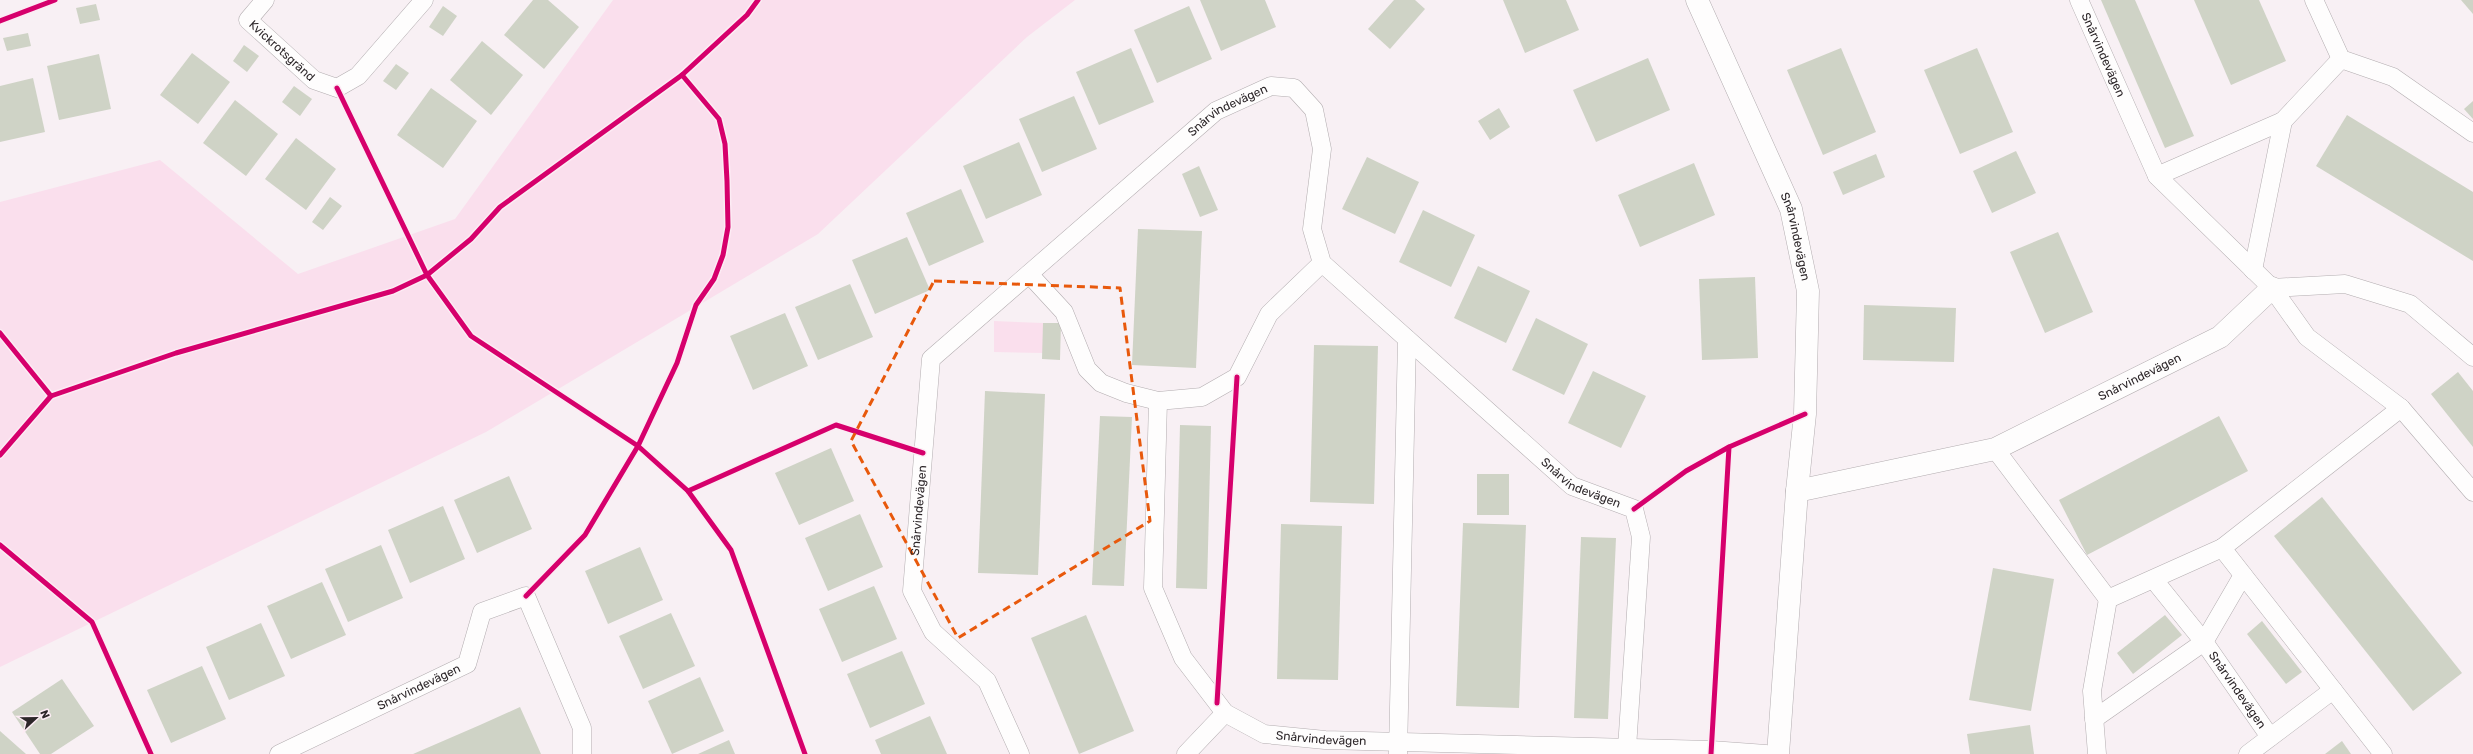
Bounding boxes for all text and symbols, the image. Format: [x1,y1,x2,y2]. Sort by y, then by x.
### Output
street label: Snårvindevägen [2079,11,2128,99]
street label: Kvickrotsgränd [246,17,318,84]
street label: Snårvindevägen [1185,82,1270,139]
street label: Snårvindevägen [1777,190,1813,282]
street label: Snårvindevägen [2096,351,2183,403]
street label: Snårvindevägen [1538,455,1623,510]
street label: Snårvindevägen [908,465,929,556]
street label: Snårvindevägen [2206,649,2269,731]
street label: Snårvindevägen [375,661,463,713]
north arrow [16,698,56,738]
text: N [37,708,52,721]
street label: Snårvindevägen [1275,728,1366,748]

